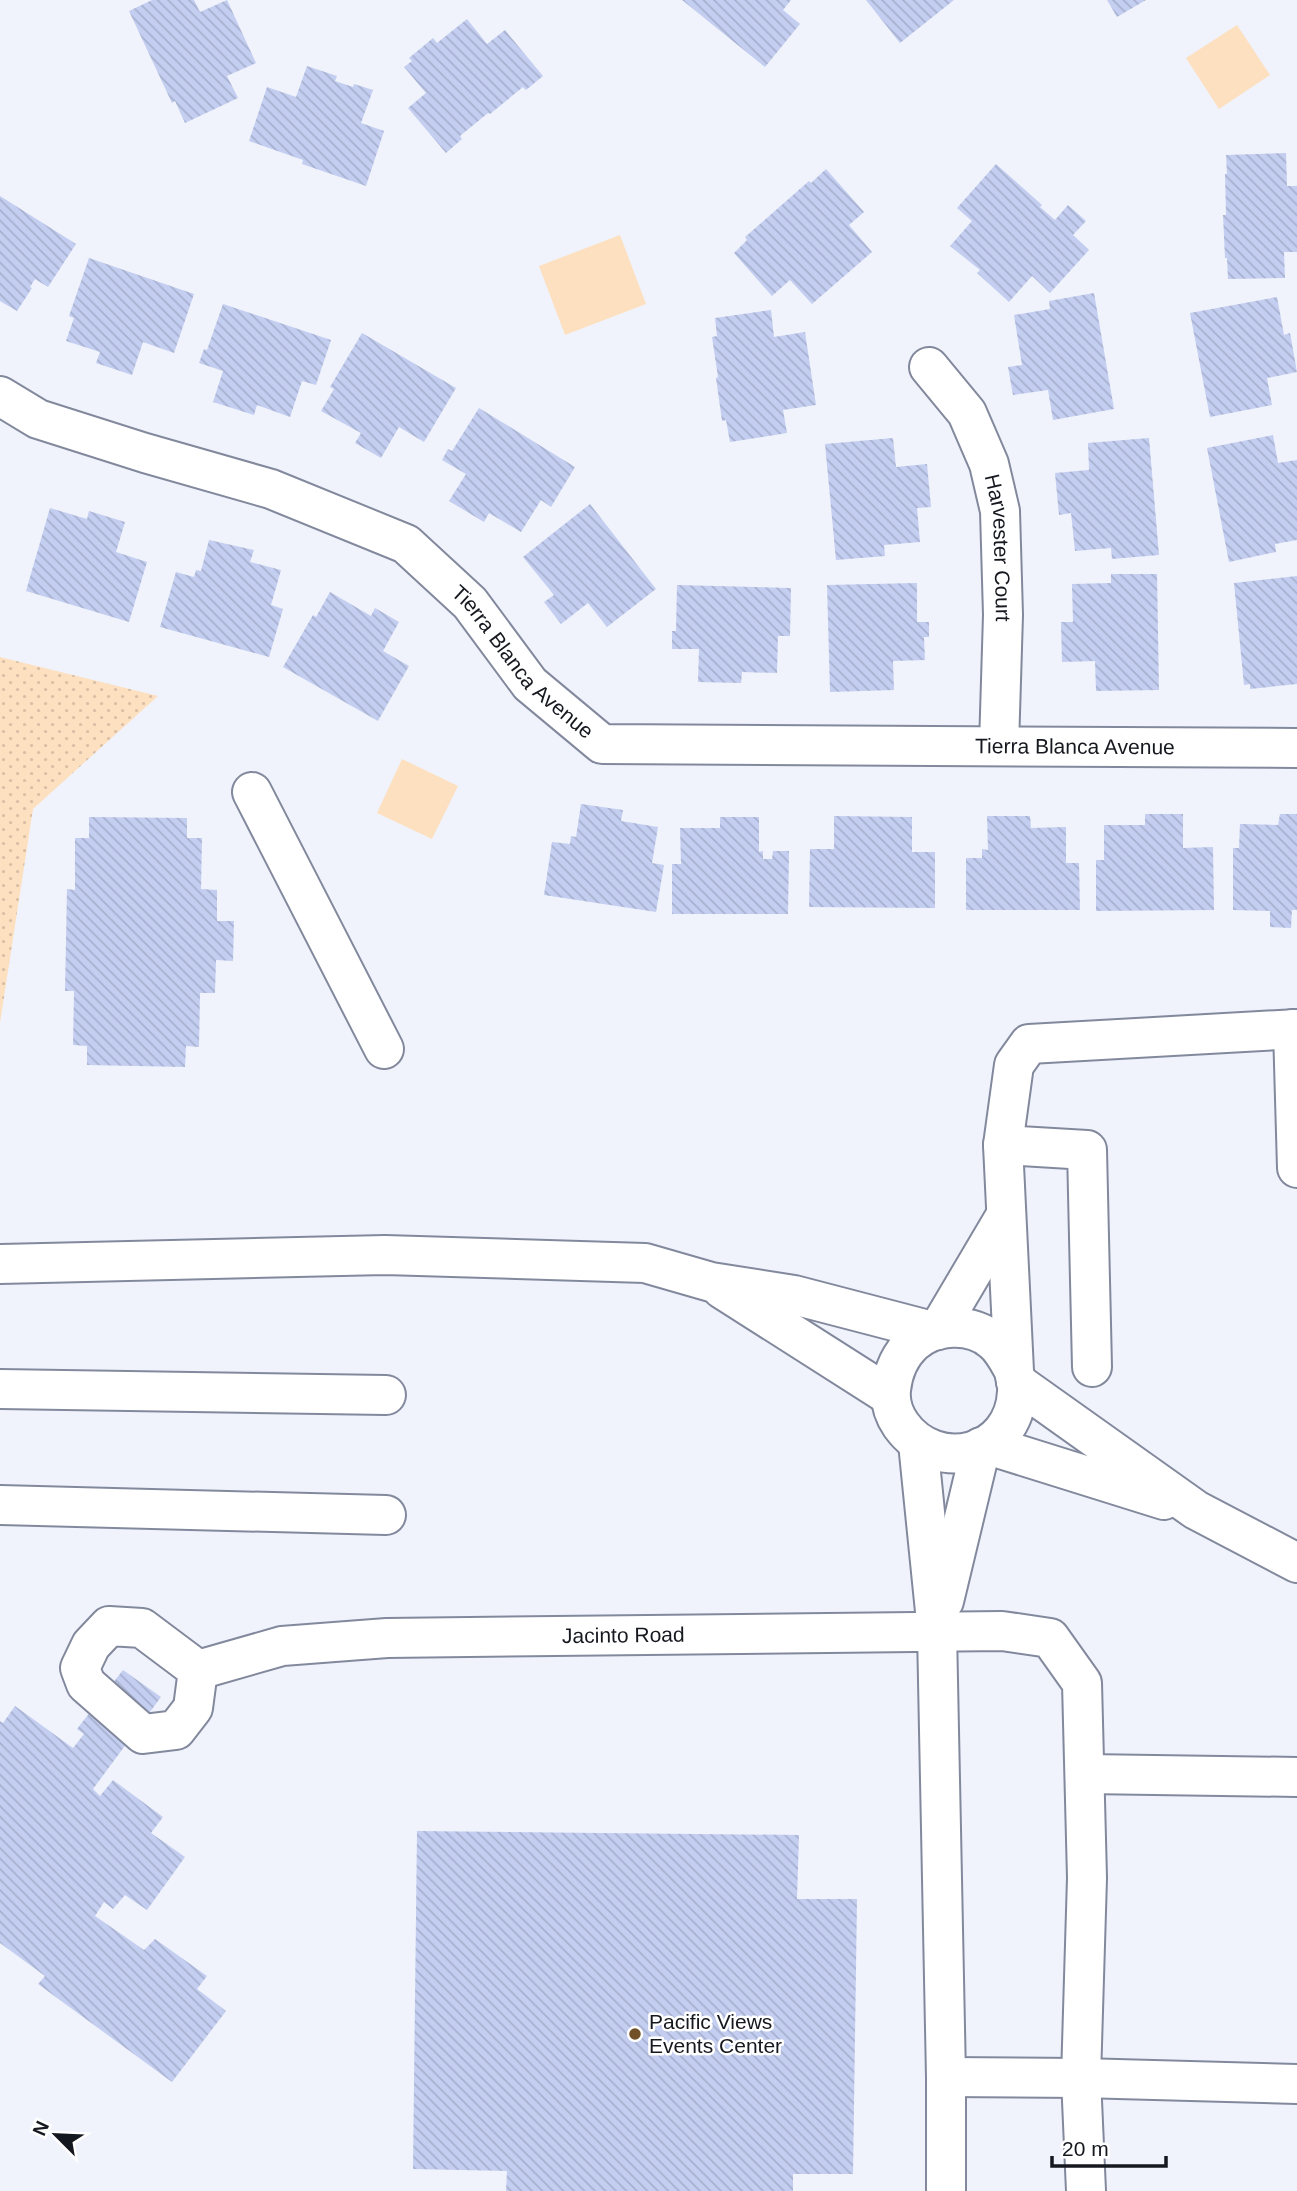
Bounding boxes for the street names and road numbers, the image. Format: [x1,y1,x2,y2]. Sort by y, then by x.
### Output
street label: Harvester Court [981,472,1015,622]
street label: Tierra Blanca Avenue [448,580,598,743]
street label: Tierra Blanca Avenue [975,734,1175,758]
street label: Jacinto Road [562,1623,685,1647]

